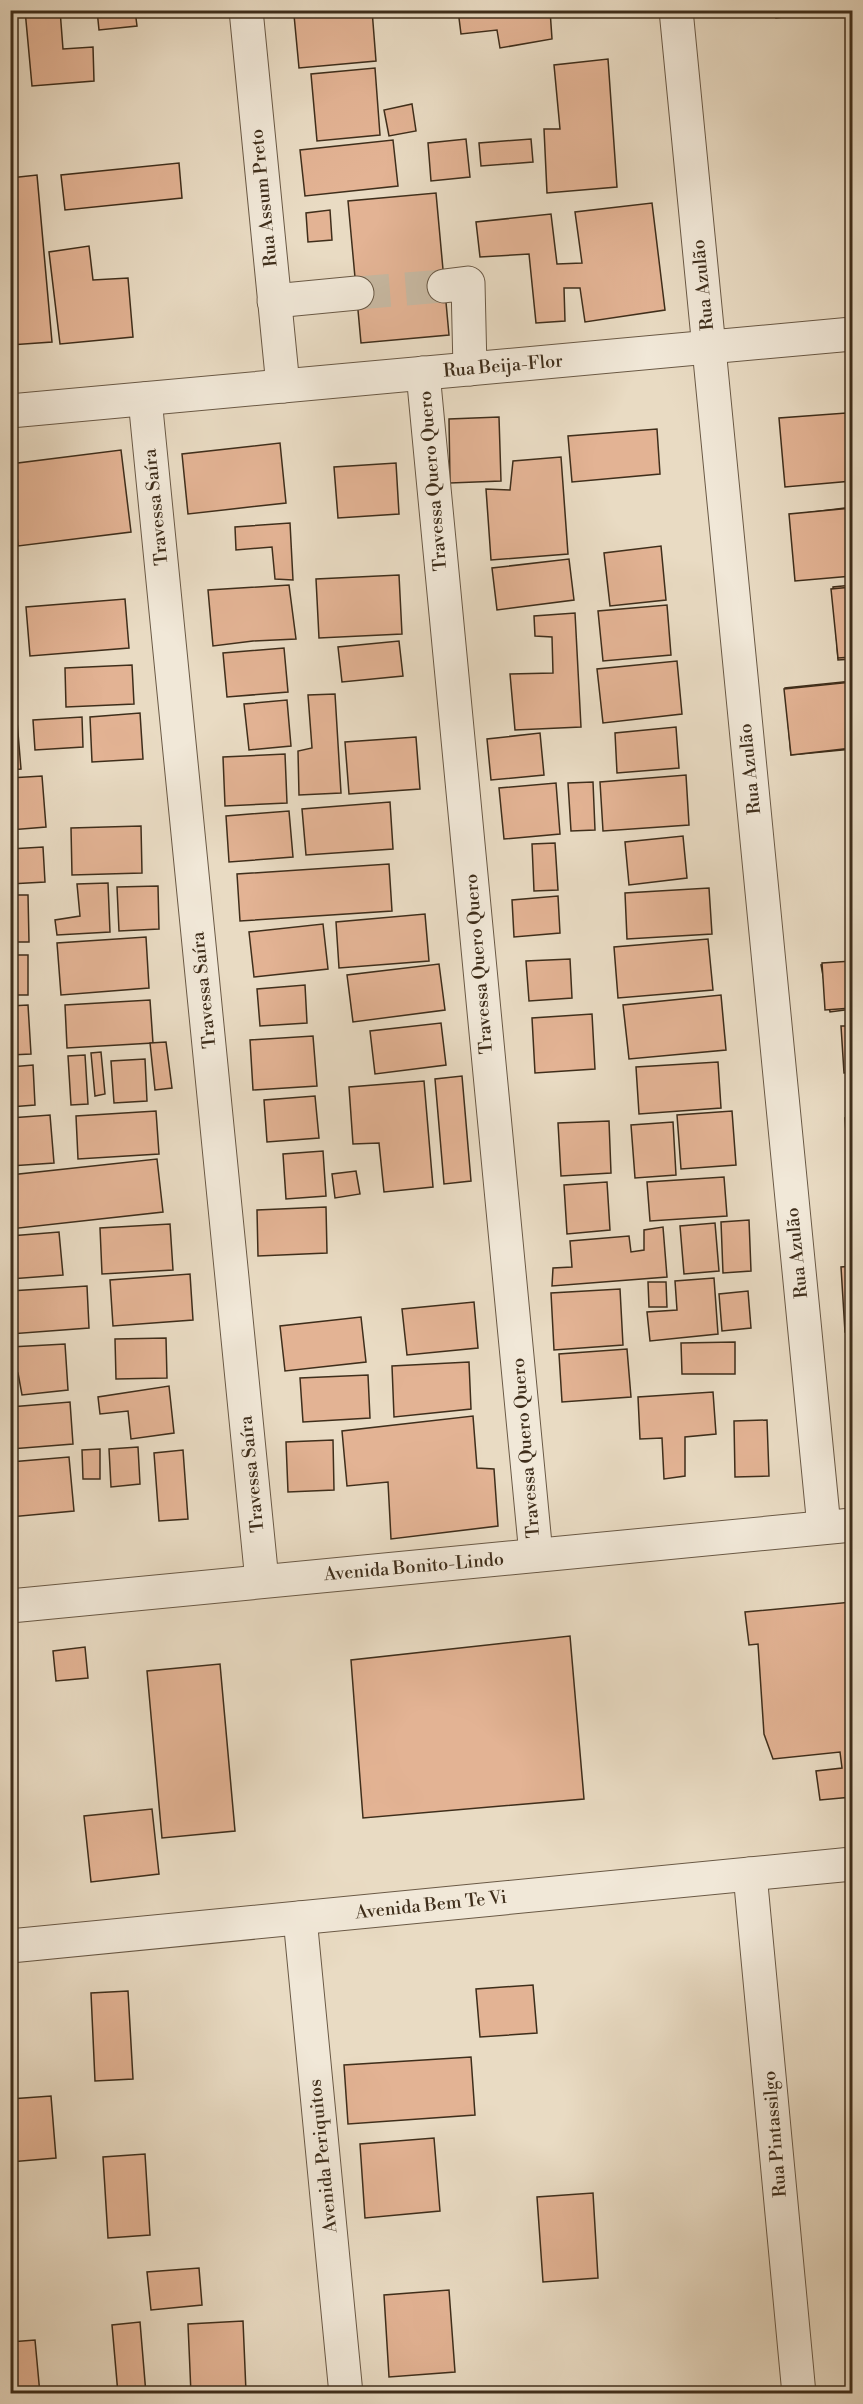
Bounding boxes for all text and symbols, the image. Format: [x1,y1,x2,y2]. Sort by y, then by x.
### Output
street label: Rua Assum Preto [245,128,283,268]
street label: Rua Azulão [687,238,719,332]
street label: Rua Beija-Flor [442,349,564,383]
street label: Travessa Quero Quero [414,390,452,572]
street label: Travessa Saíra [138,447,174,566]
street label: Rua Azulão [734,722,766,816]
street label: Travessa Quero Quero [460,873,498,1055]
street label: Travessa Saíra [186,930,222,1049]
street label: Rua Azulão [781,1206,813,1300]
street label: Travessa Quero Quero [507,1357,545,1539]
street label: Travessa Saíra [234,1414,270,1533]
street label: Avenida Bonito-Lindo [322,1548,505,1586]
street label: Avenida Bem Te Vi [353,1886,508,1924]
street label: Rua Pintassilgo [758,2070,792,2198]
street label: Avenida Periquitos [303,2078,343,2235]

